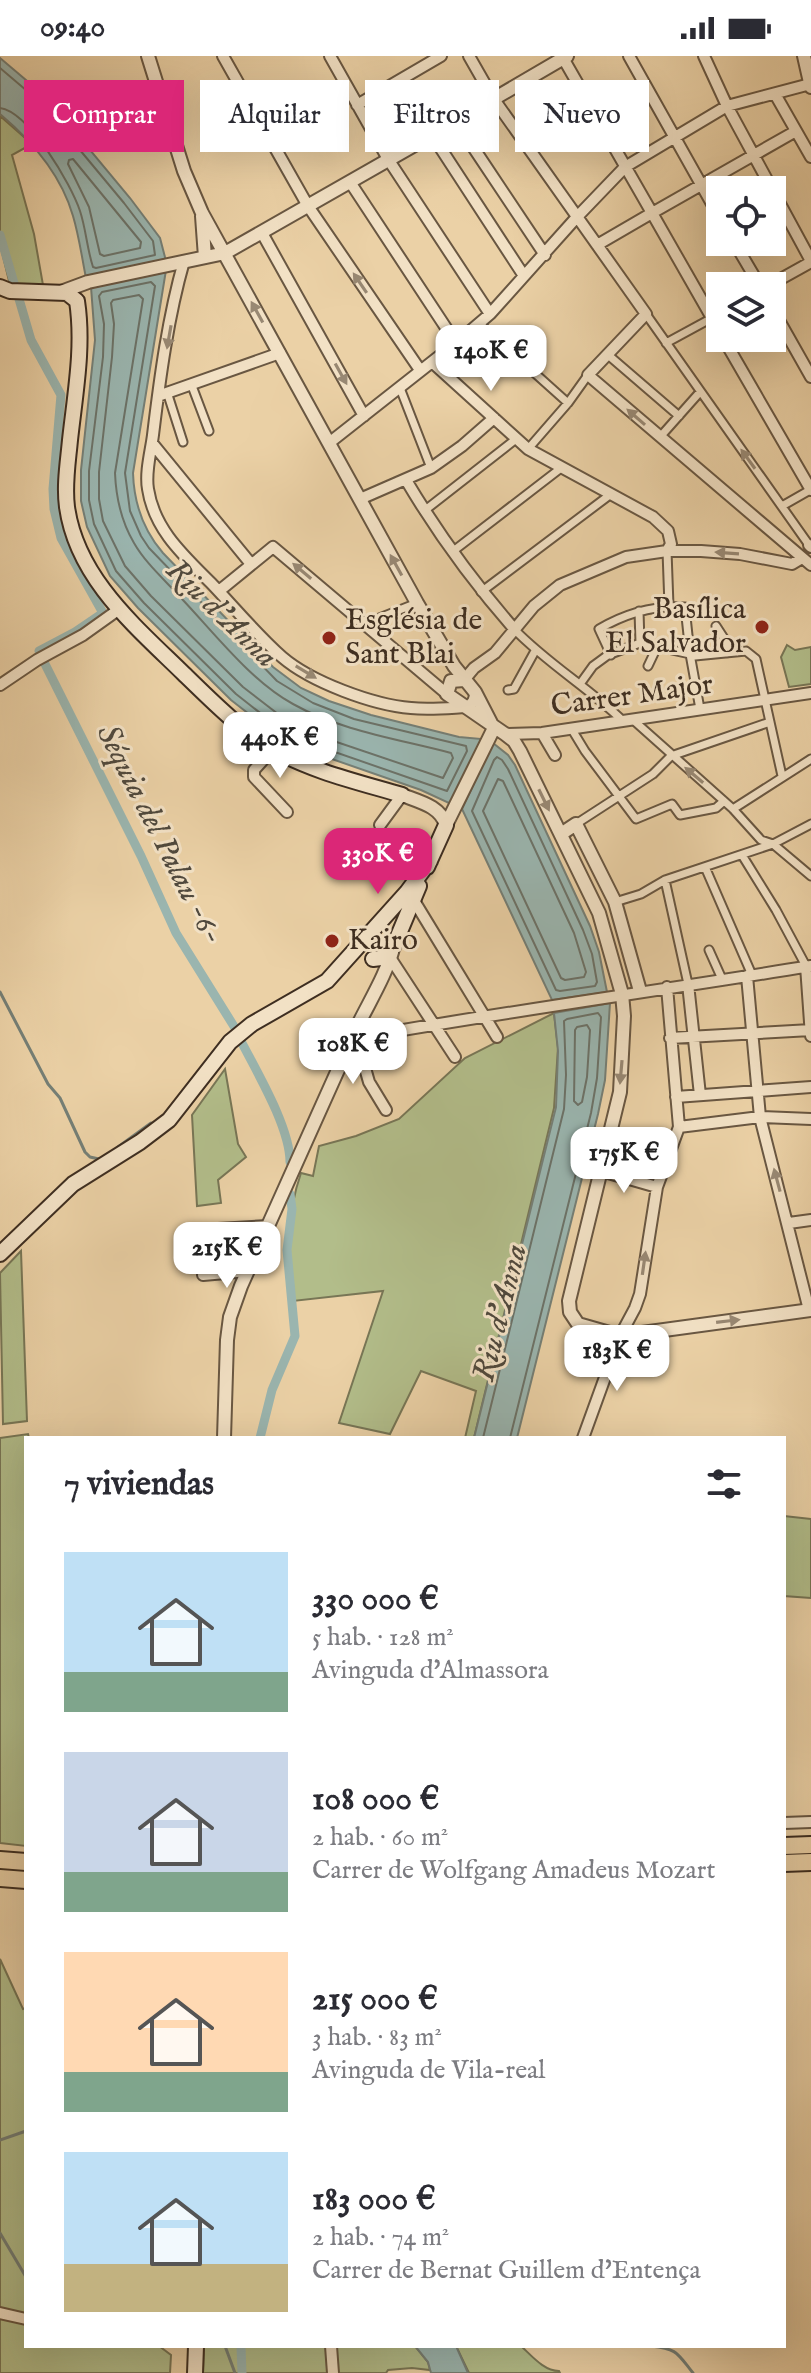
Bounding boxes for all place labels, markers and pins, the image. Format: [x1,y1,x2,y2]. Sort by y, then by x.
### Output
pin: 140K € [426,325,556,393]
place label: Basílica El Salvador [605,591,746,663]
place label: Església de Sant Blai [345,602,482,674]
marker: Basílica El Salvador [753,618,771,636]
marker: Església de Sant Blai [320,629,338,647]
pin: 440K € [215,712,345,780]
pin: 330K € [313,828,443,896]
place label: Kairo [348,922,418,960]
marker: Kairo [323,932,341,950]
pin: 108K € [288,1018,418,1086]
pin: 175K € [559,1127,689,1195]
pin: 215K € [162,1222,292,1290]
pin: 183K € [552,1325,682,1393]

